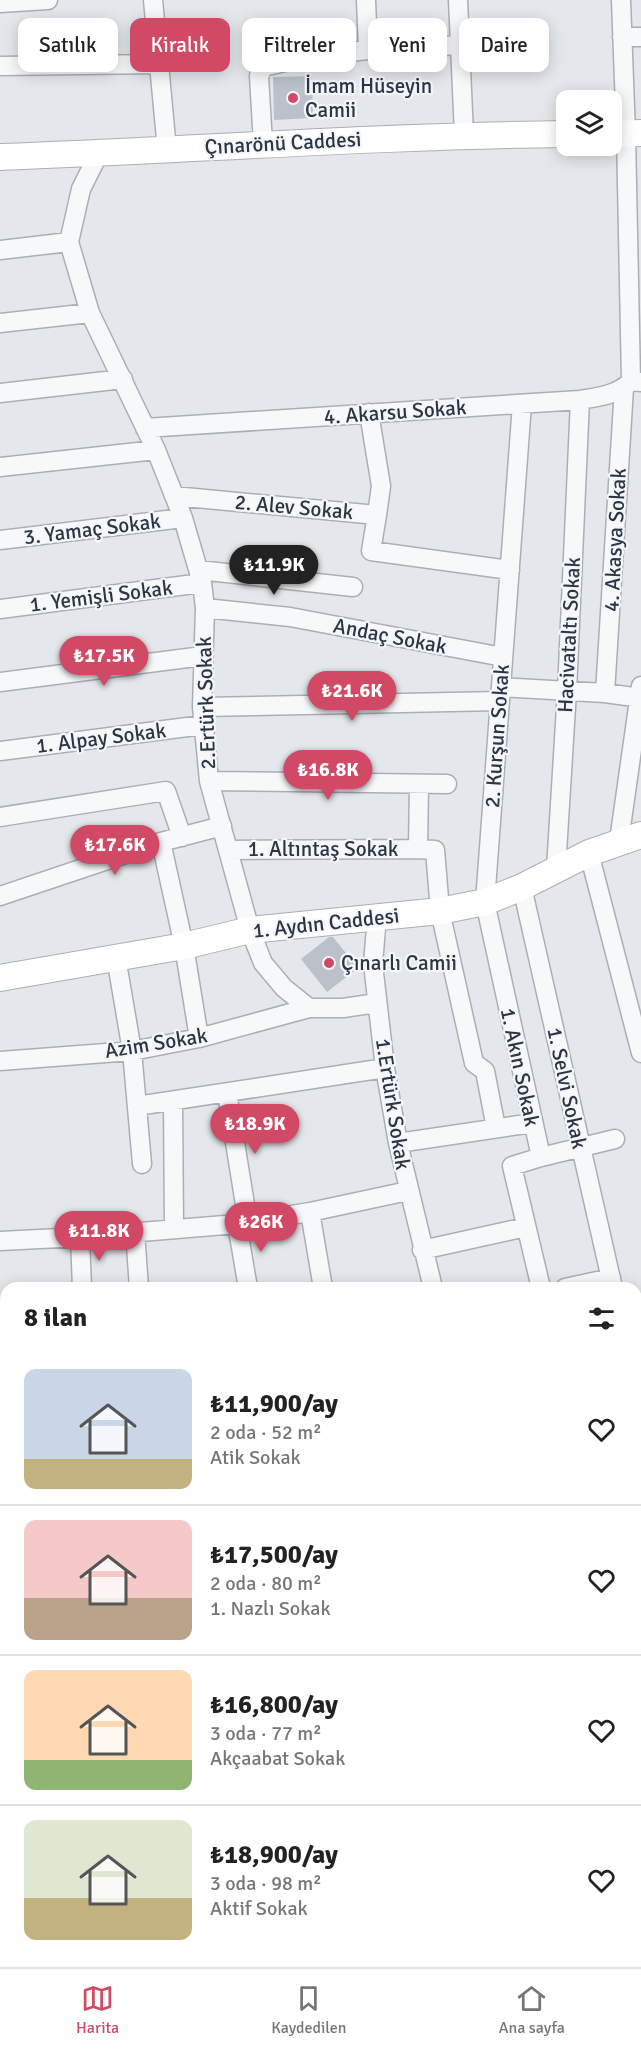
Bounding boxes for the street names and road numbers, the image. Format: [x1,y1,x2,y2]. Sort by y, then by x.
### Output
street label: Çınarönü Caddesi [204,126,362,160]
street label: 4. Akarsu Sokak [323,394,468,430]
street label: 4. Akasya Sokak [598,467,632,612]
street label: 2. Alev Sokak [234,489,355,525]
street label: 3. Yamaç Sokak [22,508,162,550]
street label: Hacivataltı Sokak [552,556,586,714]
street label: 1. Yemişli Sokak [28,574,174,618]
street label: Andaç Sokak [331,612,449,660]
street label: 2.Ertürk Sokak [191,636,221,770]
street label: 2. Kurşun Sokak [479,663,515,809]
street label: 1. Alpay Sokak [35,717,168,759]
street label: 1. Altıntaş Sokak [248,836,399,862]
street label: 1. Aydın Caddesi [251,902,401,944]
street label: 1. Akın Sokak [495,1005,545,1129]
street label: Azim Sokak [103,1022,210,1064]
street label: 1. Selvi Sokak [541,1025,593,1152]
street label: 1.Ertürk Sokak [370,1036,416,1172]

